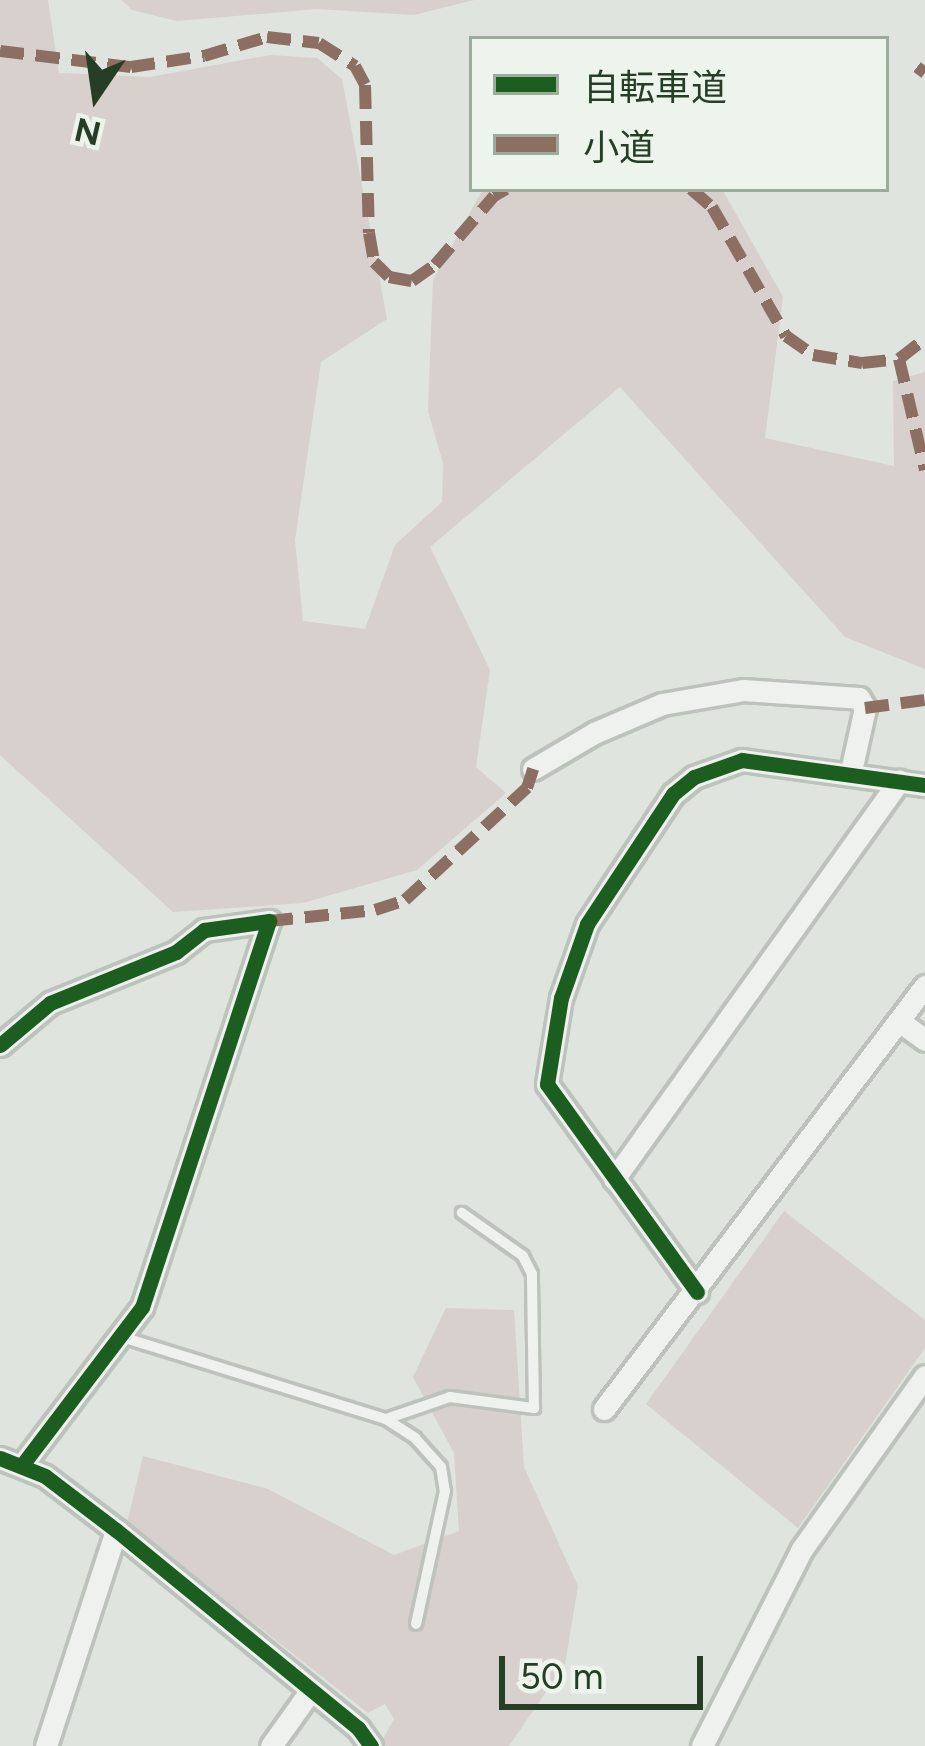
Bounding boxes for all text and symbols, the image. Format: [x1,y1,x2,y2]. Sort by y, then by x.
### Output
north arrow [36,36,156,156]
legend [469,36,889,192]
text: 自転車道 [583,66,727,109]
text: N [71,110,105,153]
text: 小道 [583,126,655,169]
scale bar [505,1632,709,1706]
text: 50 m [520,1655,603,1698]

